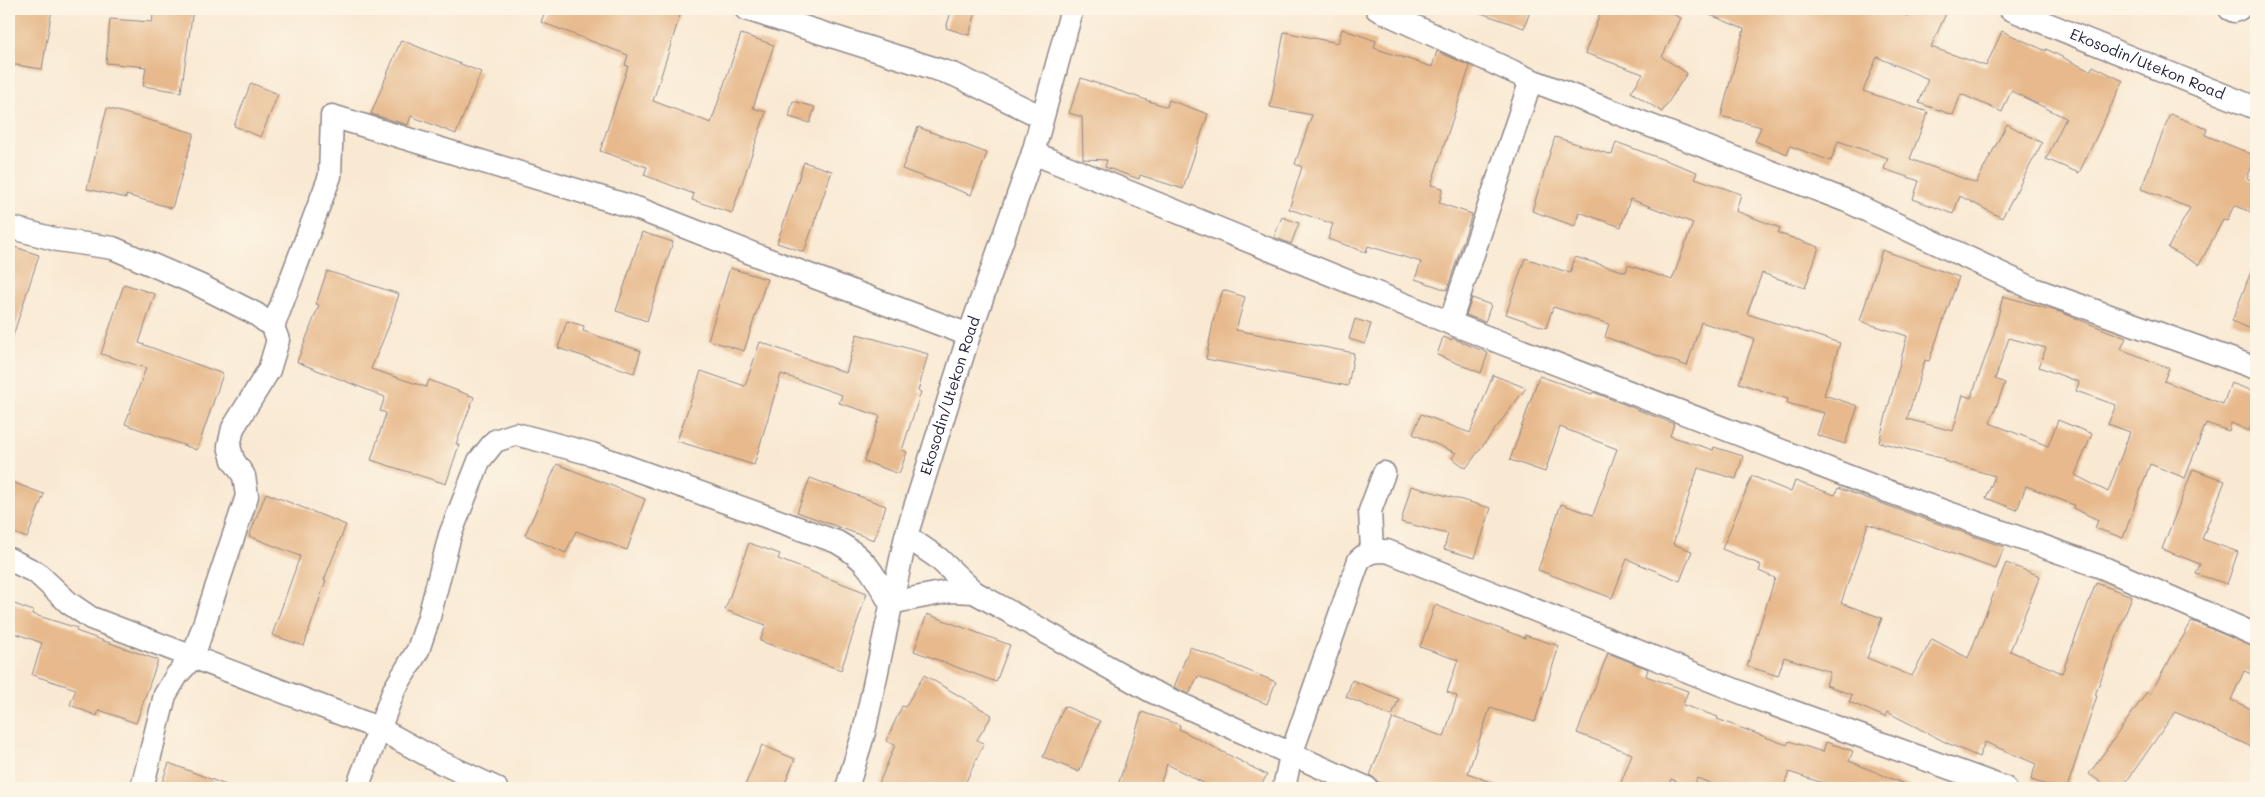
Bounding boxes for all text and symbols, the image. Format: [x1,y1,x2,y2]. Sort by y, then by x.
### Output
street label: Ekosodin/Utekon Road [2067,23,2228,103]
street label: Ekosodin/Utekon Road [915,313,984,477]

